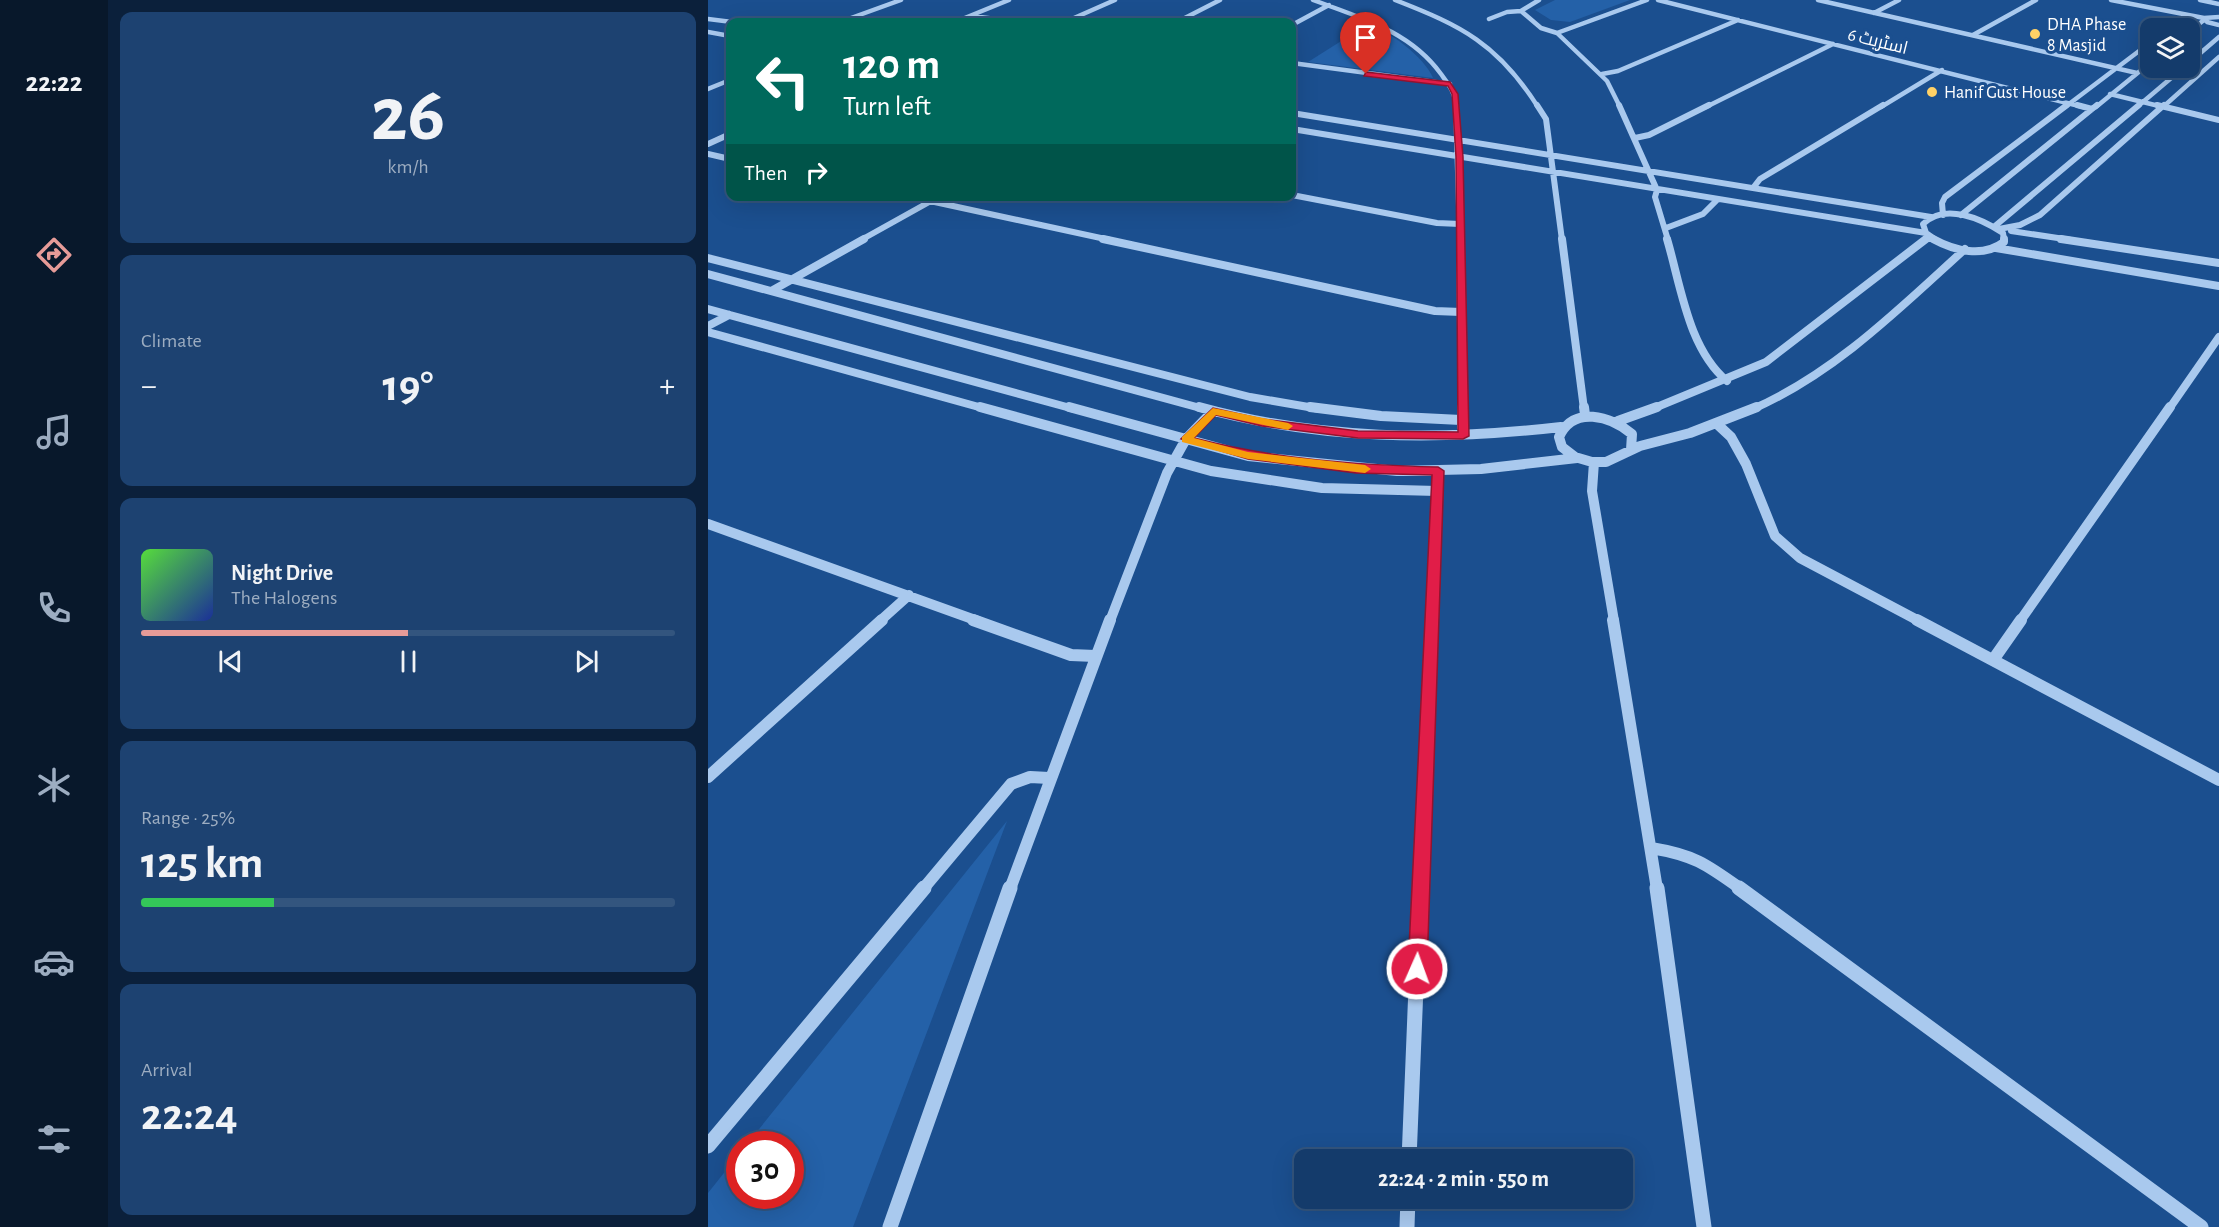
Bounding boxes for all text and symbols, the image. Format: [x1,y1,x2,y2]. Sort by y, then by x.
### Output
pin [1340,12,1391,74]
place label: DHA Phase 8 Masjid [2047,16,2126,55]
map controls [2140,18,2200,78]
button: layers [2140,18,2200,78]
icon: arrive [1349,21,1382,54]
street label: اسٹریٹ 6 [1846,26,1910,59]
marker: DHA Phase 8 Masjid [2028,27,2042,41]
icon: left [744,42,822,120]
text: 120 m [843,44,940,86]
text: 22:22 [25,69,83,96]
text: 26 [371,77,445,155]
place label: Hanif Gust House [1944,84,2066,102]
marker: Hanif Gust House [1925,85,1939,99]
text: Turn left [843,93,931,120]
icon: right [800,156,833,189]
text: km/h [387,157,429,177]
text: Then [744,162,788,184]
icon: directions [33,234,75,276]
text: Climate [141,331,202,351]
text: 19° [382,364,434,409]
text: − [141,370,157,403]
text: + [659,370,675,403]
icon: music [33,411,75,453]
text: Night Drive [231,562,333,584]
icon: phone [33,587,75,629]
text: The Halogens [231,588,337,608]
icon: previous [214,645,247,678]
icon: pause [392,645,425,678]
icon: next [570,645,603,678]
icon: climate [33,764,75,806]
text: Range · 25% [141,808,235,828]
text: 125 km [141,841,263,886]
position arrow [1385,937,1449,1001]
icon: car [33,941,75,983]
text: Arrival [141,1060,192,1080]
text: 22:24 [141,1093,238,1138]
icon: filters [33,1118,75,1160]
speed limit sign: 30 [726,1131,804,1209]
text: 22:24 · 2 min · 550 m [1378,1168,1549,1190]

